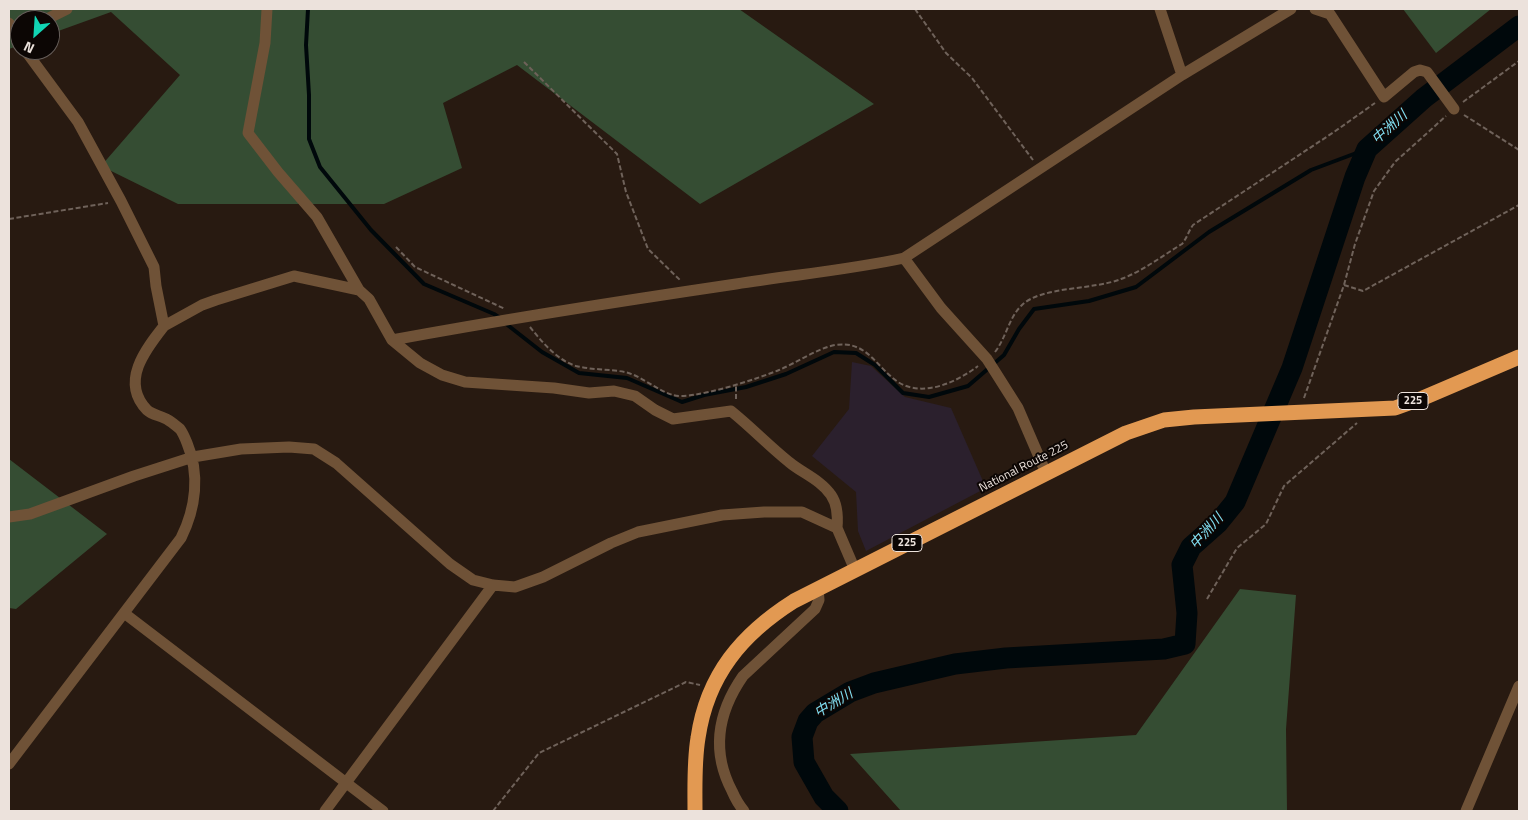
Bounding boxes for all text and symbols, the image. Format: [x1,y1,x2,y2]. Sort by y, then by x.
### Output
north arrow [10,10,60,60]
text: N [20,36,38,60]
water label: 中洲川 [1369,108,1411,148]
road number: 225 [1398,392,1428,410]
street label: National Route 225 [977,438,1071,496]
water label: 中洲川 [1187,511,1227,553]
road number: 225 [892,534,922,552]
water label: 中洲川 [812,686,856,722]

